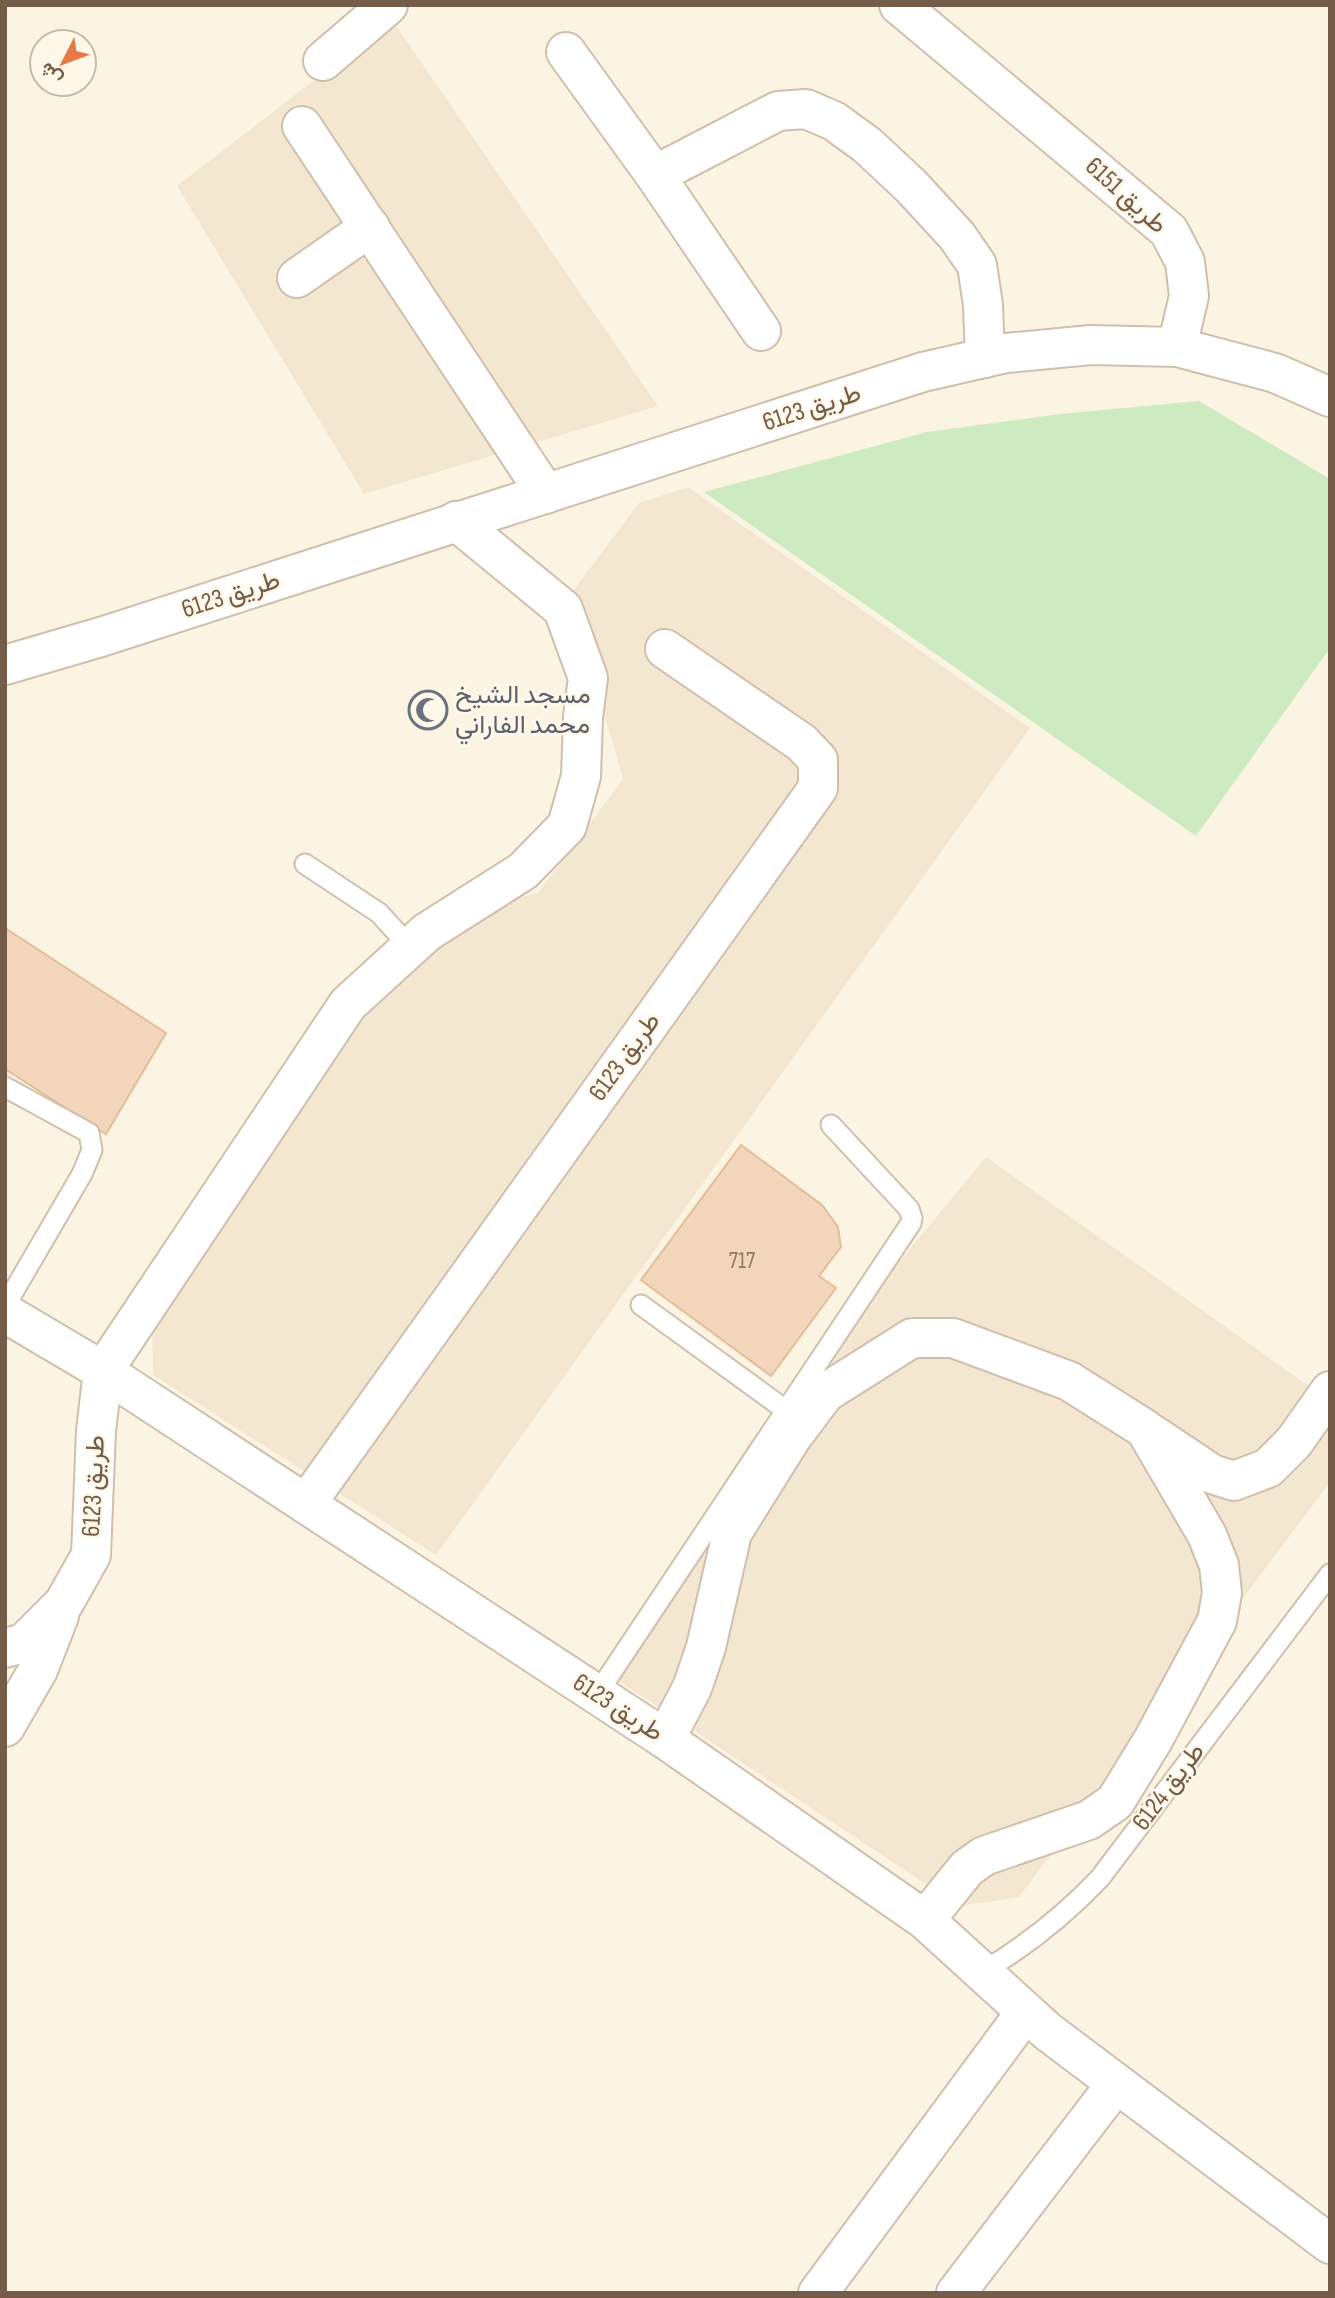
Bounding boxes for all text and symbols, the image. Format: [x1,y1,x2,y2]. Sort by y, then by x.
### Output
north arrow [28,28,98,98]
text: ش [35,57,68,90]
street label: طريق 6151 [1079,151,1173,241]
street label: طريق 6123 [759,378,865,438]
street label: طريق 6123 [178,565,284,625]
place label: مسجد الشيخ محمد الفاراني [455,680,591,745]
mosque icon: مسجد الشيخ محمد الفاراني [407,689,449,731]
street label: طريق 6123 [583,1007,667,1107]
house number: 717 [729,1247,755,1275]
street label: طريق 6123 [76,1434,112,1538]
street label: طريق 6123 [567,1667,669,1749]
street label: طريق 6124 [1126,1737,1212,1837]

